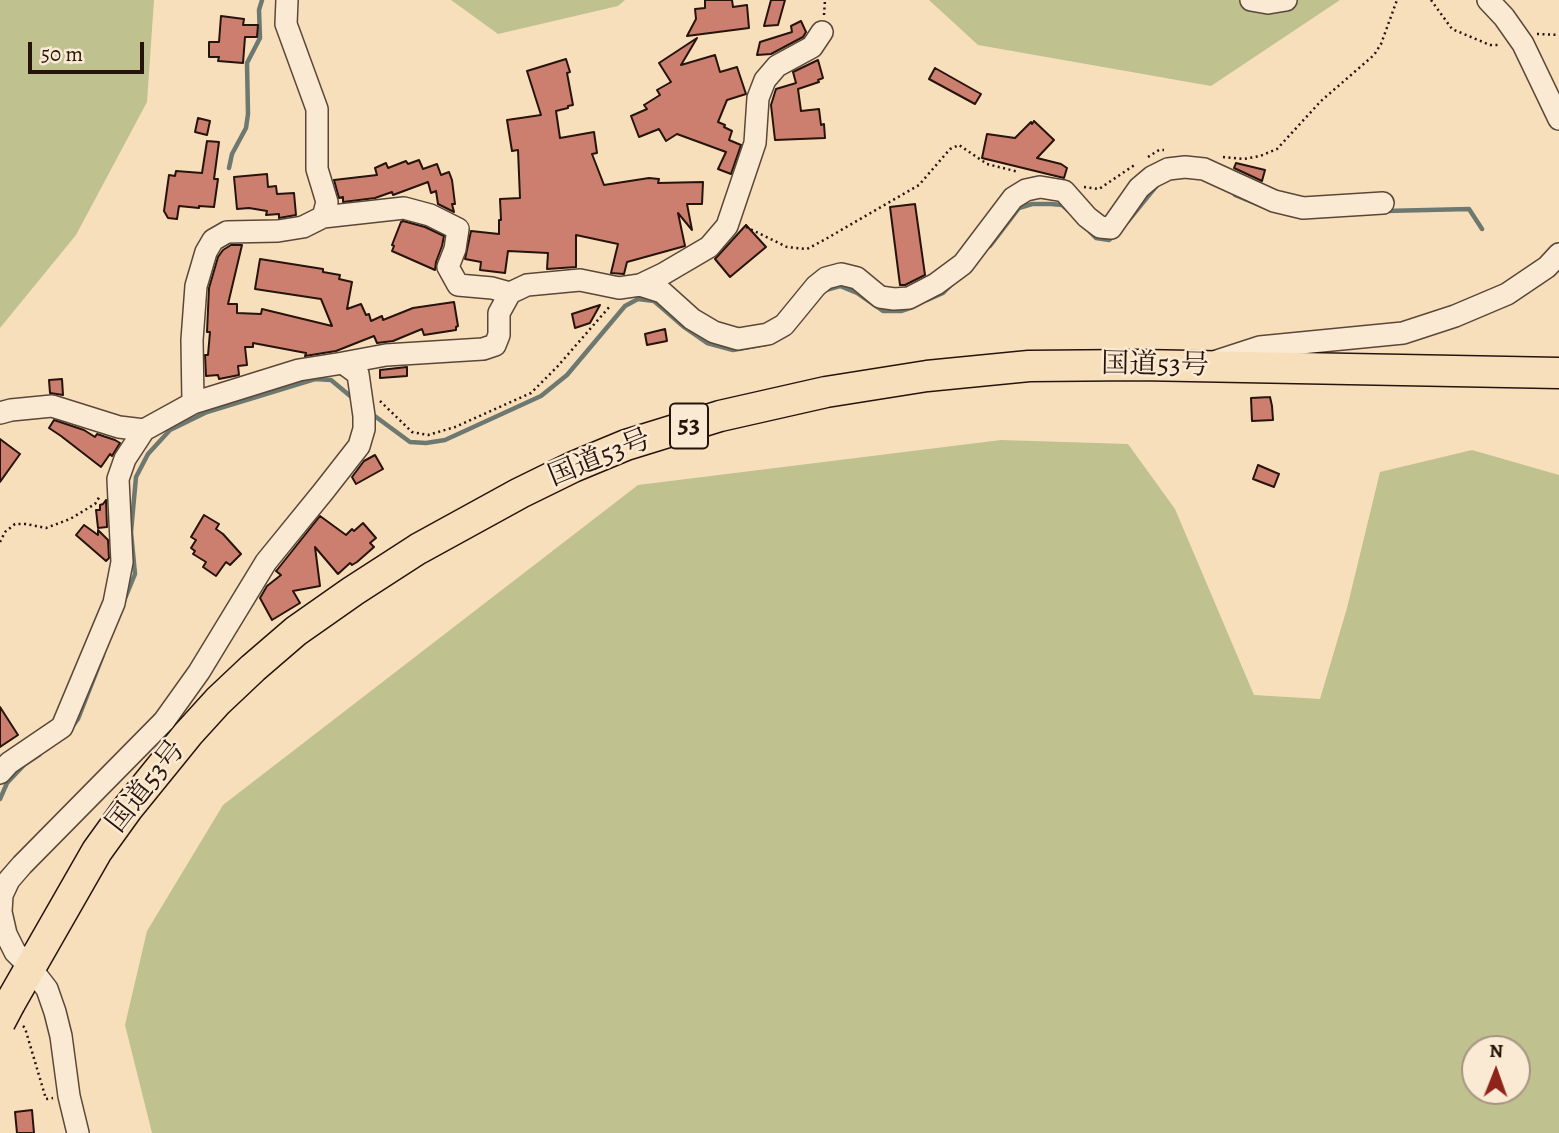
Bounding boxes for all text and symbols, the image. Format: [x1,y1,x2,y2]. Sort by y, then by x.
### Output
scale bar [32,28,147,72]
text: 50 m [41,40,83,68]
street label: 国道53号 [1101,348,1209,384]
road number: 53 [670,404,708,448]
street label: 国道53号 [544,423,656,495]
street label: 国道53号 [101,734,193,840]
north arrow [1461,1035,1531,1105]
text: N [1489,1038,1503,1064]

